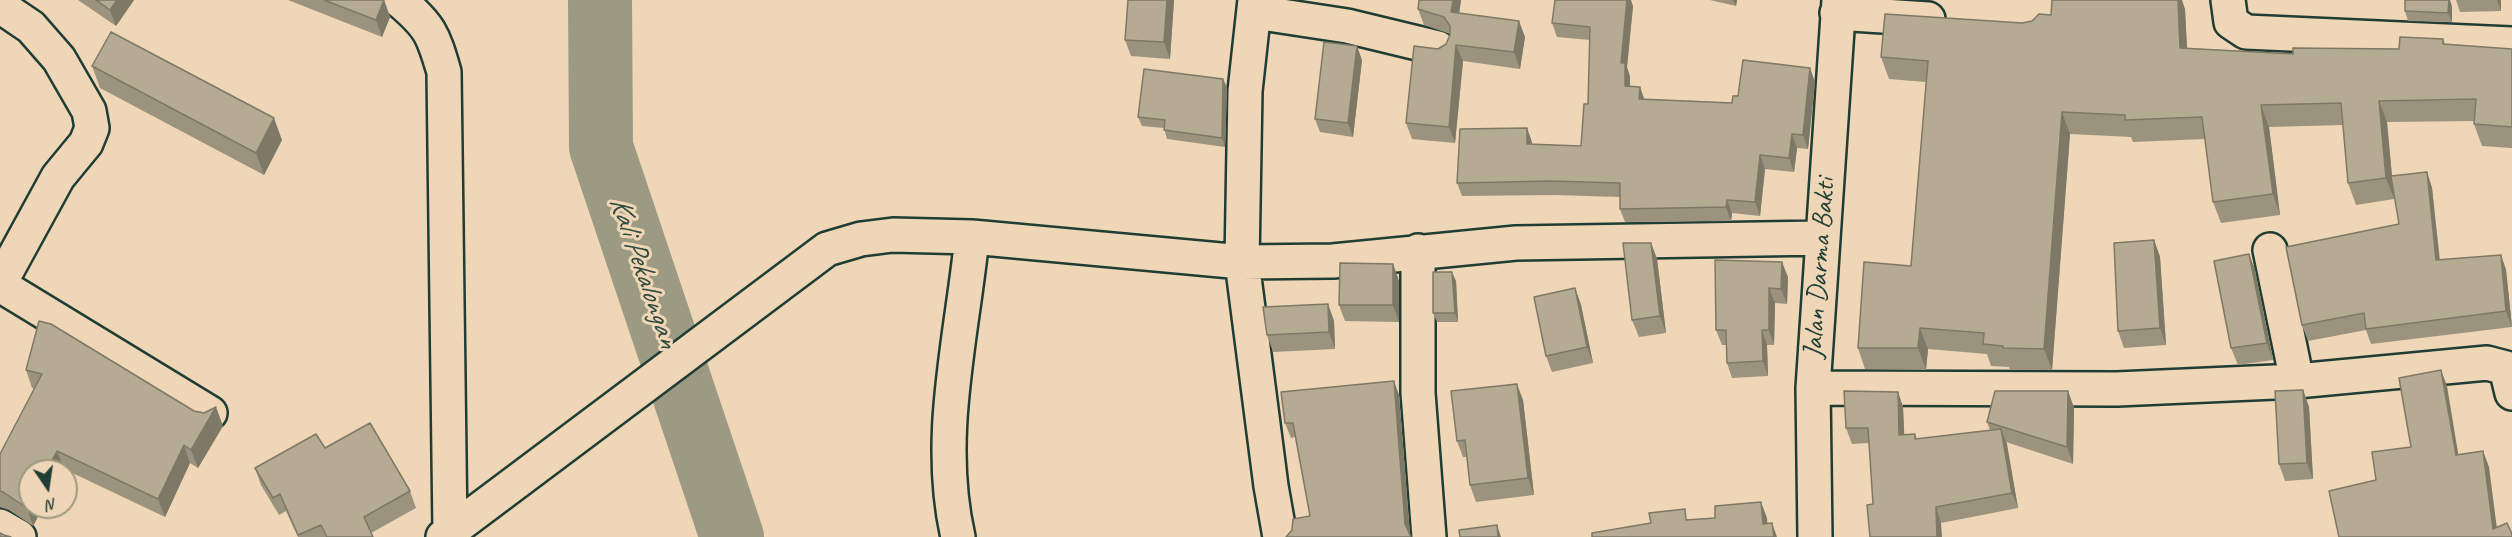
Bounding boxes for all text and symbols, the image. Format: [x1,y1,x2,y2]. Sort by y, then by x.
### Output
street label: Jalan Darma Bakti [1797,177,1843,359]
water label: Kali Pekalongan [600,192,686,352]
north arrow [18,459,78,519]
text: N [45,494,59,515]

